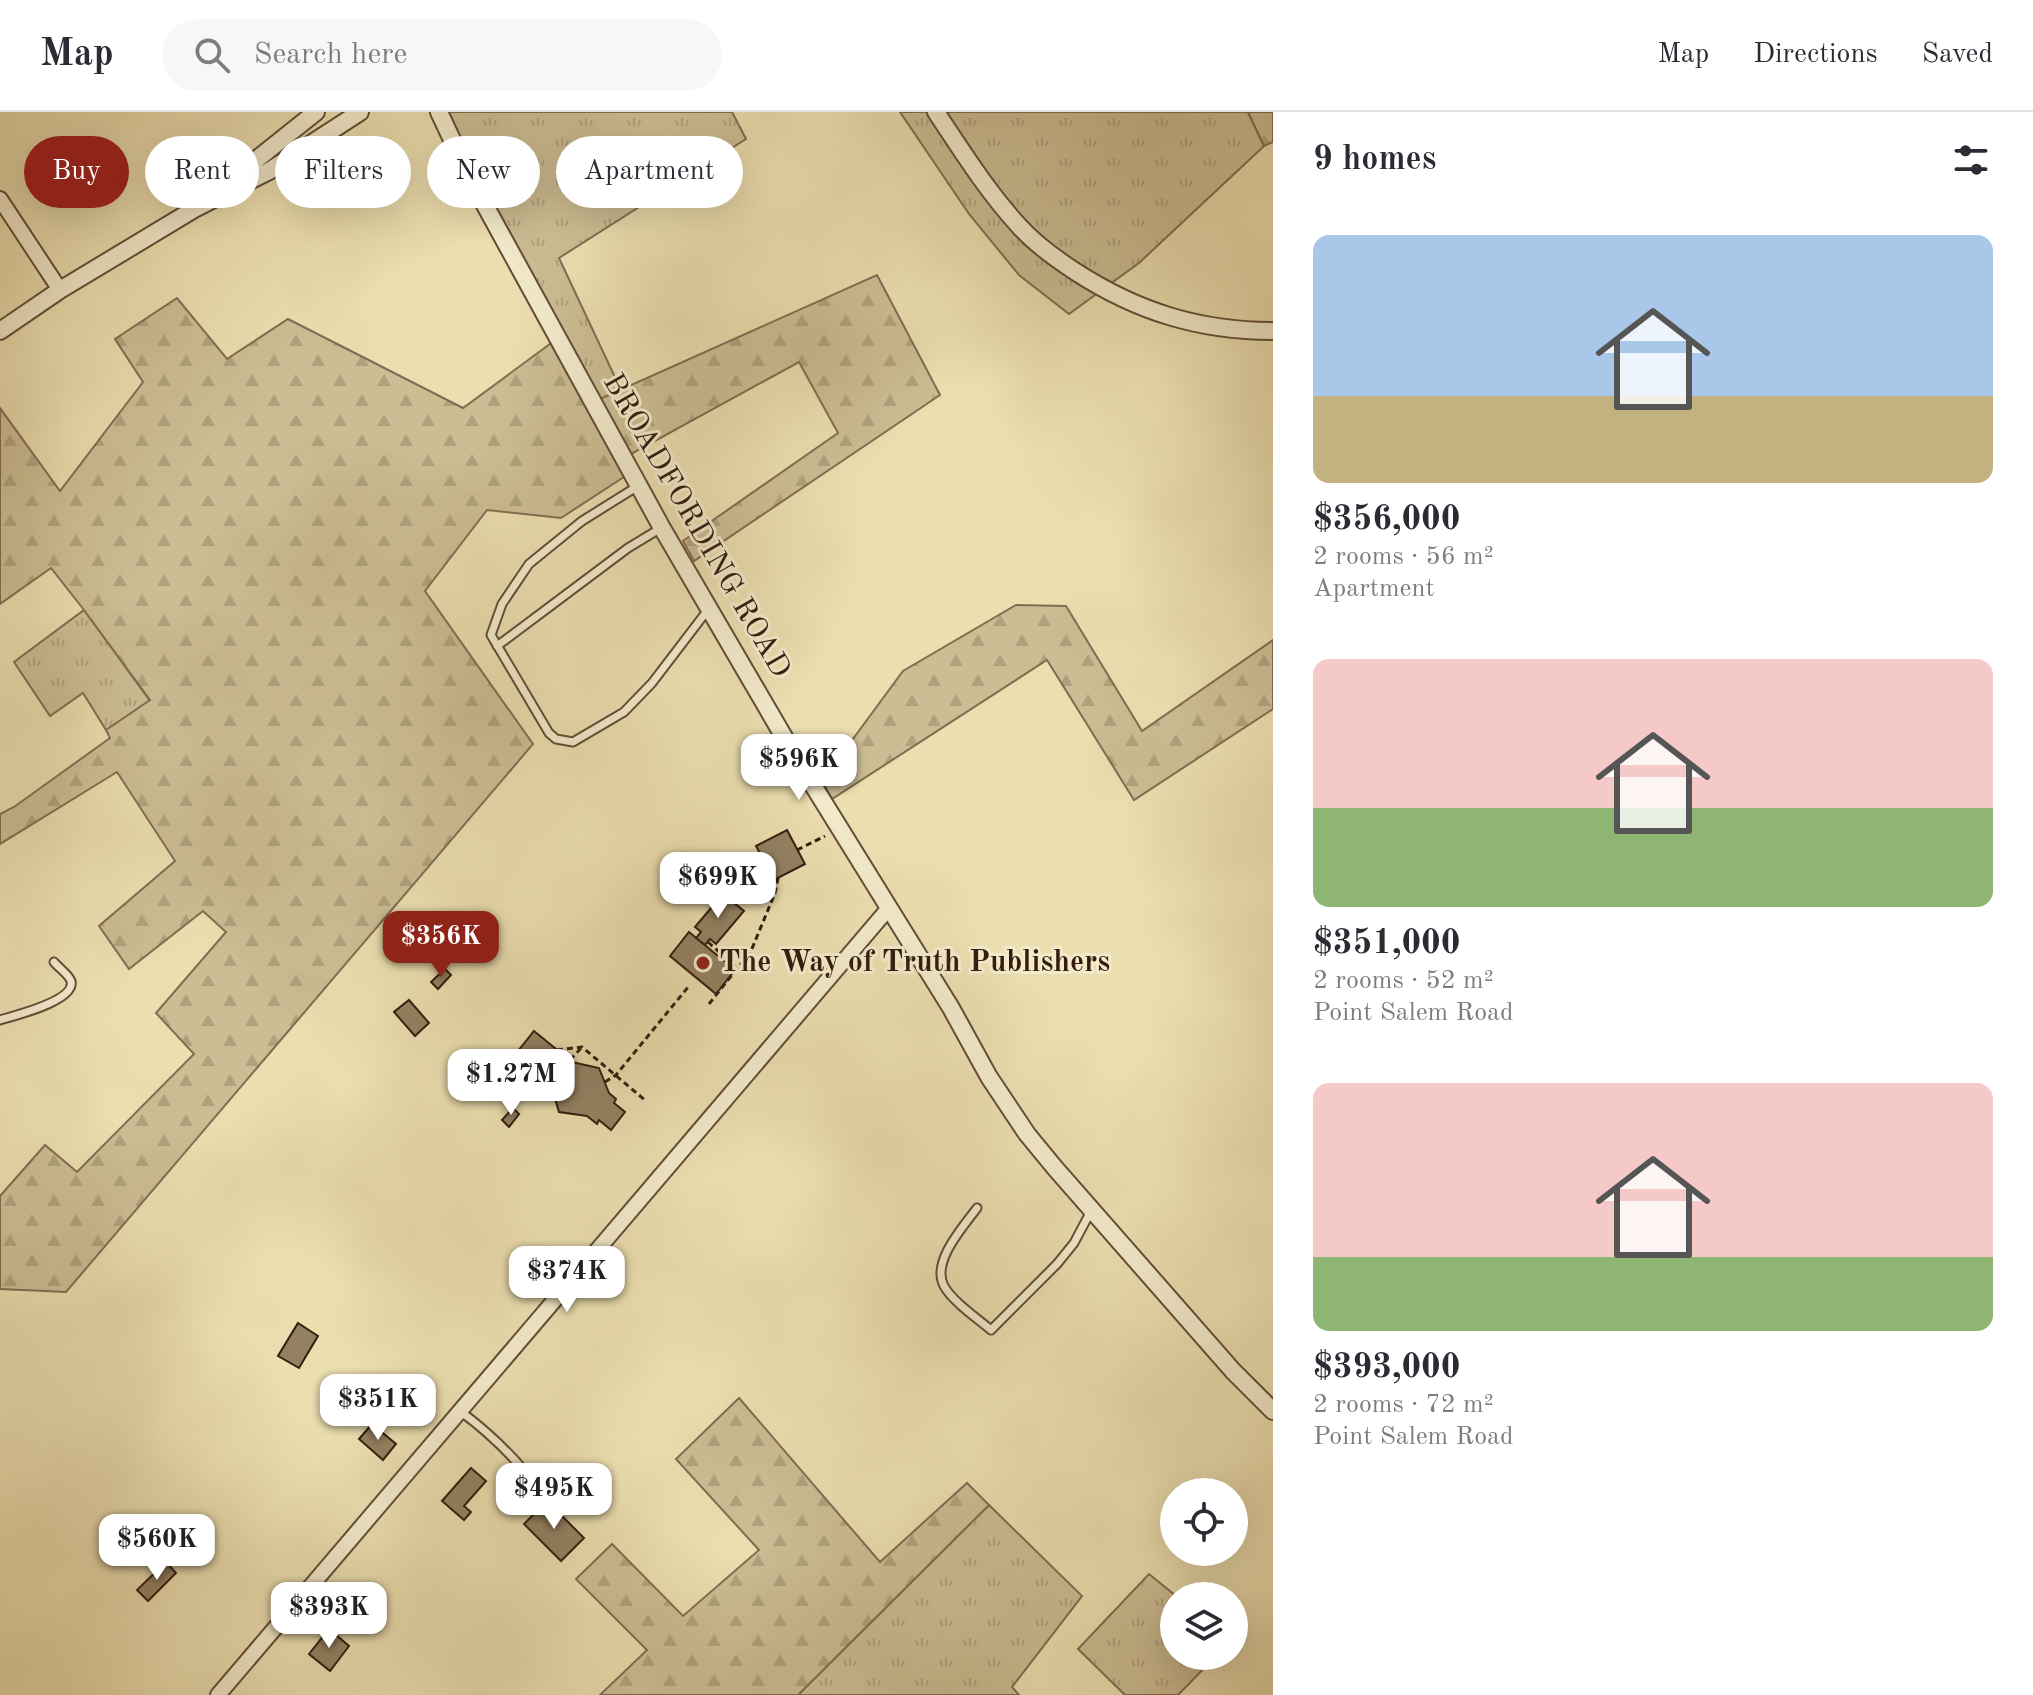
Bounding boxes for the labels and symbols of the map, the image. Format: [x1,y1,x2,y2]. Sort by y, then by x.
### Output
street label: BROADFORDING ROAD [597,369,795,683]
pin: $596K [743,734,855,802]
pin: $699K [662,852,774,920]
pin: $356K [385,911,497,979]
place label: The Way of Truth Publishers [719,948,1110,978]
marker: The Way of Truth Publishers [694,954,712,972]
pin: $1.27M [446,1049,576,1117]
pin: $374K [511,1246,623,1314]
pin: $351K [322,1374,434,1442]
pin: $495K [498,1463,610,1531]
pin: $560K [101,1514,213,1582]
pin: $393K [273,1582,385,1650]

